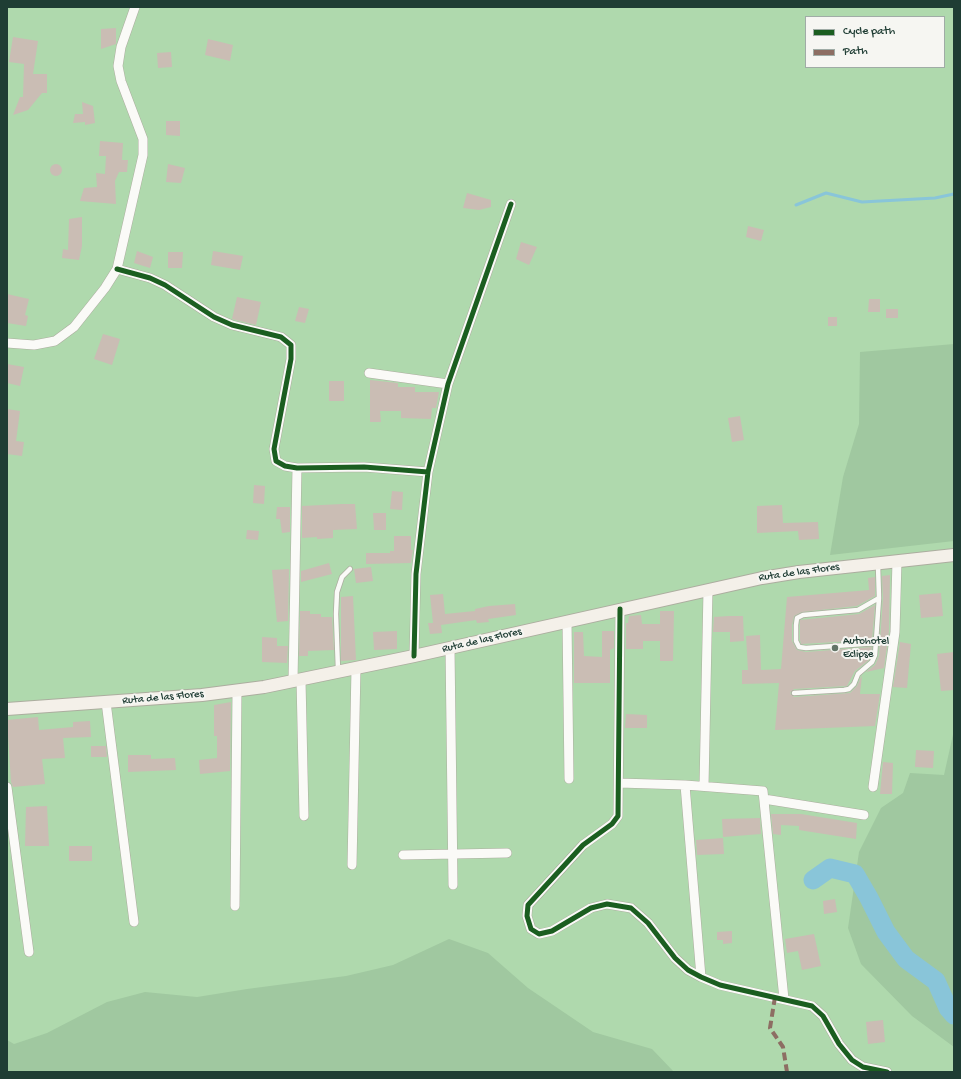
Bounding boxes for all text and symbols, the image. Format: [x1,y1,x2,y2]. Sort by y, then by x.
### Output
legend [805,16,945,68]
text: Cycle path [843,25,895,39]
text: Path [843,45,868,59]
street label: Ruta de las Flores [758,561,840,585]
street label: Ruta de las Flores [441,625,523,657]
place label: Autohotel Eclipse [843,635,889,661]
marker: Autohotel Eclipse [830,643,840,653]
street label: Ruta de las Flores [122,688,204,708]

